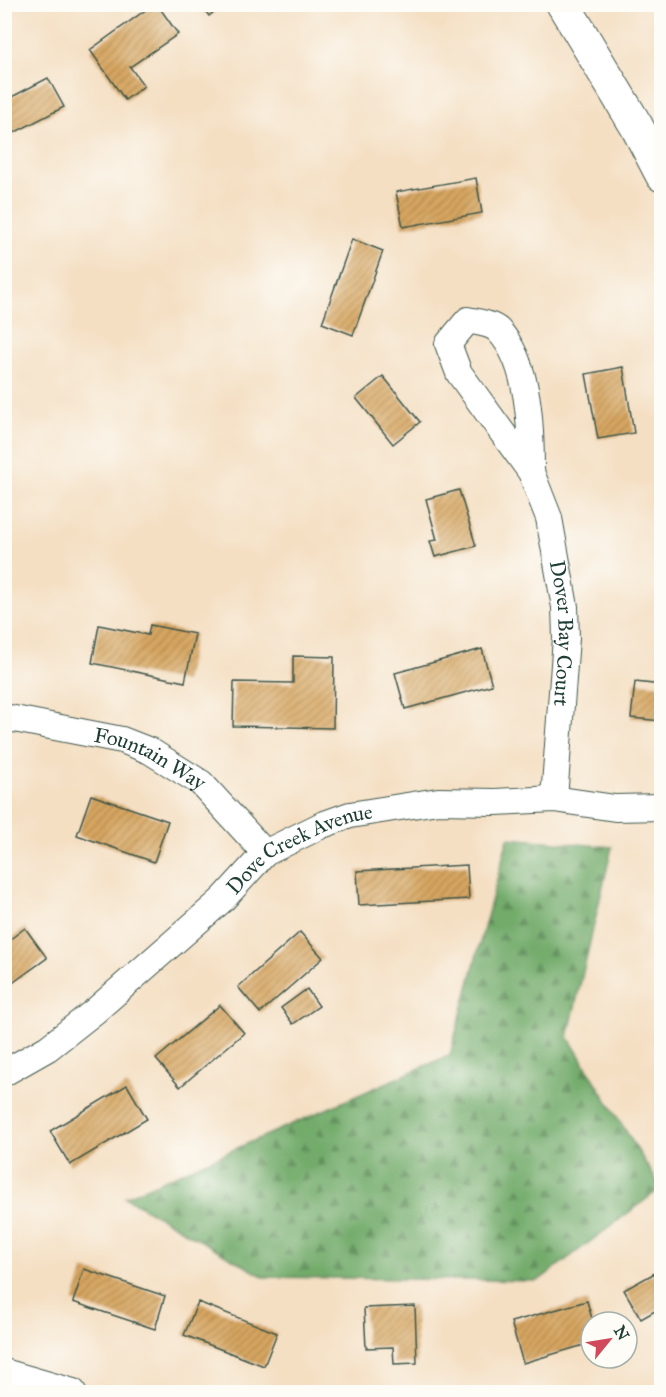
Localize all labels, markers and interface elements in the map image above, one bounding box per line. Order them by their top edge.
street label: Dover Bay Court [544,558,579,708]
street label: Fountain Way [92,722,212,796]
street label: Dove Creek Avenue [221,799,375,900]
north arrow [579,1310,639,1370]
text: N [610,1322,633,1344]

